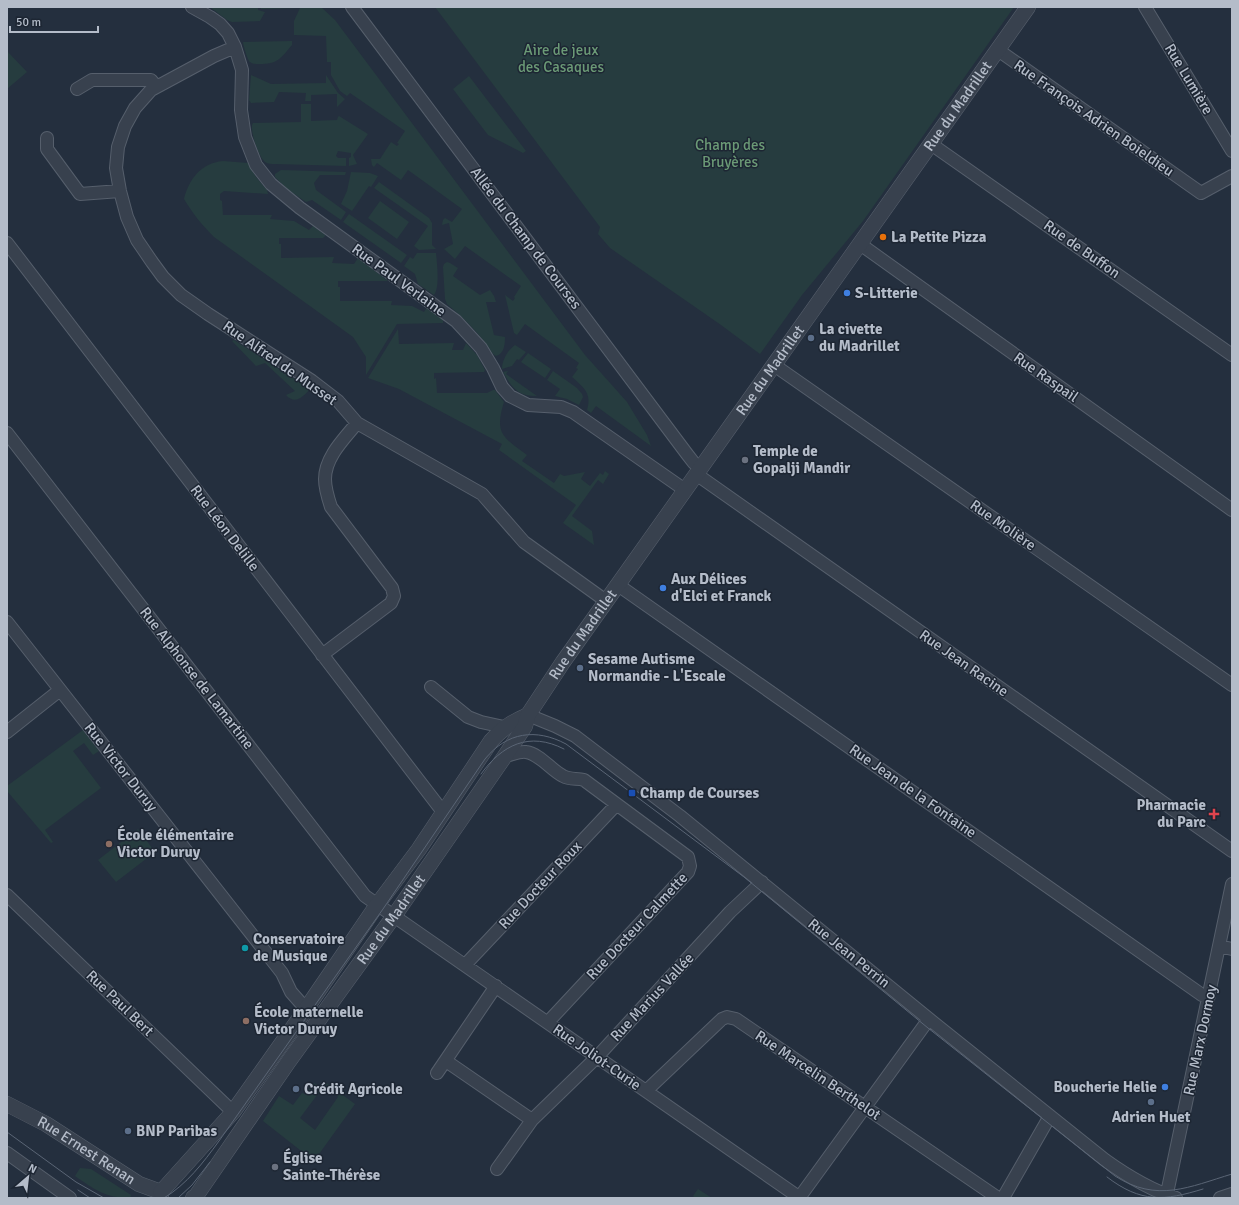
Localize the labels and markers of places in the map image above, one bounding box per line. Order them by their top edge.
place label: La Petite Pizza [891,228,987,246]
marker: La Petite Pizza [878,232,888,242]
place label: S-Litterie [855,284,918,302]
marker: S-Litterie [842,288,852,298]
place label: La civette du Madrillet [819,320,900,355]
marker: La civette du Madrillet [806,333,816,343]
place label: Temple de Gopalji Mandir [753,442,850,477]
marker: Temple de Gopalji Mandir [740,455,750,465]
place label: Aux Délices d'Elci et Franck [671,570,772,605]
marker: Aux Délices d'Elci et Franck [658,583,668,593]
place label: Sesame Autisme Normandie - L'Escale [588,650,726,685]
marker: Sesame Autisme Normandie - L'Escale [575,663,585,673]
place label: Champ de Courses [640,784,759,802]
marker: Champ de Courses [627,788,637,798]
place label: Pharmacie du Parc [1136,796,1206,831]
marker: Pharmacie du Parc [1209,809,1219,819]
place label: École élémentaire Victor Duruy [117,825,234,861]
marker: École élémentaire Victor Duruy [104,839,114,849]
place label: Conservatoire de Musique [253,930,344,965]
marker: Conservatoire de Musique [240,943,250,953]
place label: École maternelle Victor Duruy [254,1002,363,1038]
marker: École maternelle Victor Duruy [241,1016,251,1026]
place label: Boucherie Helie [1053,1078,1157,1096]
place label: Crédit Agricole [304,1080,403,1098]
marker: Boucherie Helie [1160,1082,1170,1092]
marker: Crédit Agricole [291,1084,301,1094]
marker: Adrien Huet [1146,1097,1156,1107]
place label: Adrien Huet [1112,1108,1191,1126]
place label: BNP Paribas [136,1122,217,1140]
marker: BNP Paribas [123,1126,133,1136]
place label: Église Sainte-Thérèse [283,1148,380,1184]
marker: Église Sainte-Thérèse [270,1162,280,1172]

